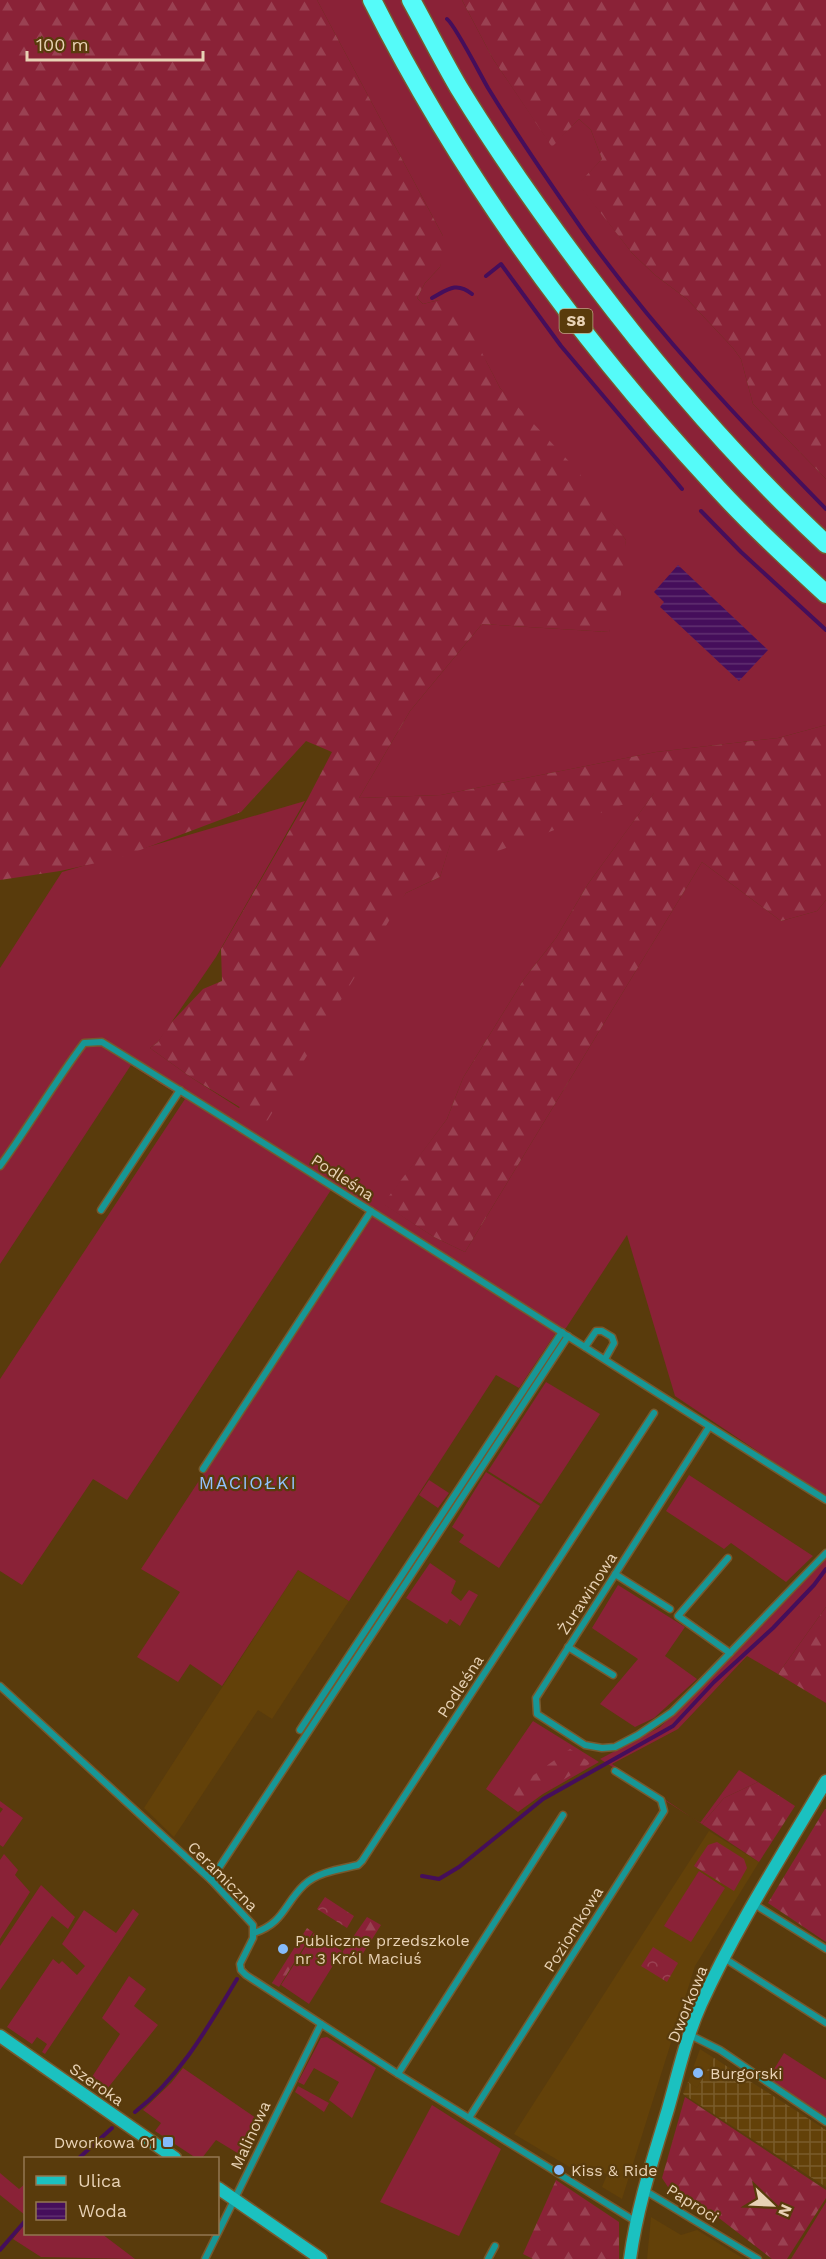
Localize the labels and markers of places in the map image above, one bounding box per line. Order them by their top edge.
place label: Publiczne przedszkole nr 3 Król Maciuś [295,1931,470,1968]
marker: Publiczne przedszkole nr 3 Król Maciuś [276,1942,290,1956]
place label: Burgorski [710,2064,783,2083]
marker: Burgorski [691,2066,705,2080]
place label: Dworkowa 01 [54,2133,156,2152]
marker: Dworkowa 01 [161,2135,175,2149]
place label: Kiss & Ride [571,2161,658,2180]
marker: Kiss & Ride [552,2163,566,2177]

